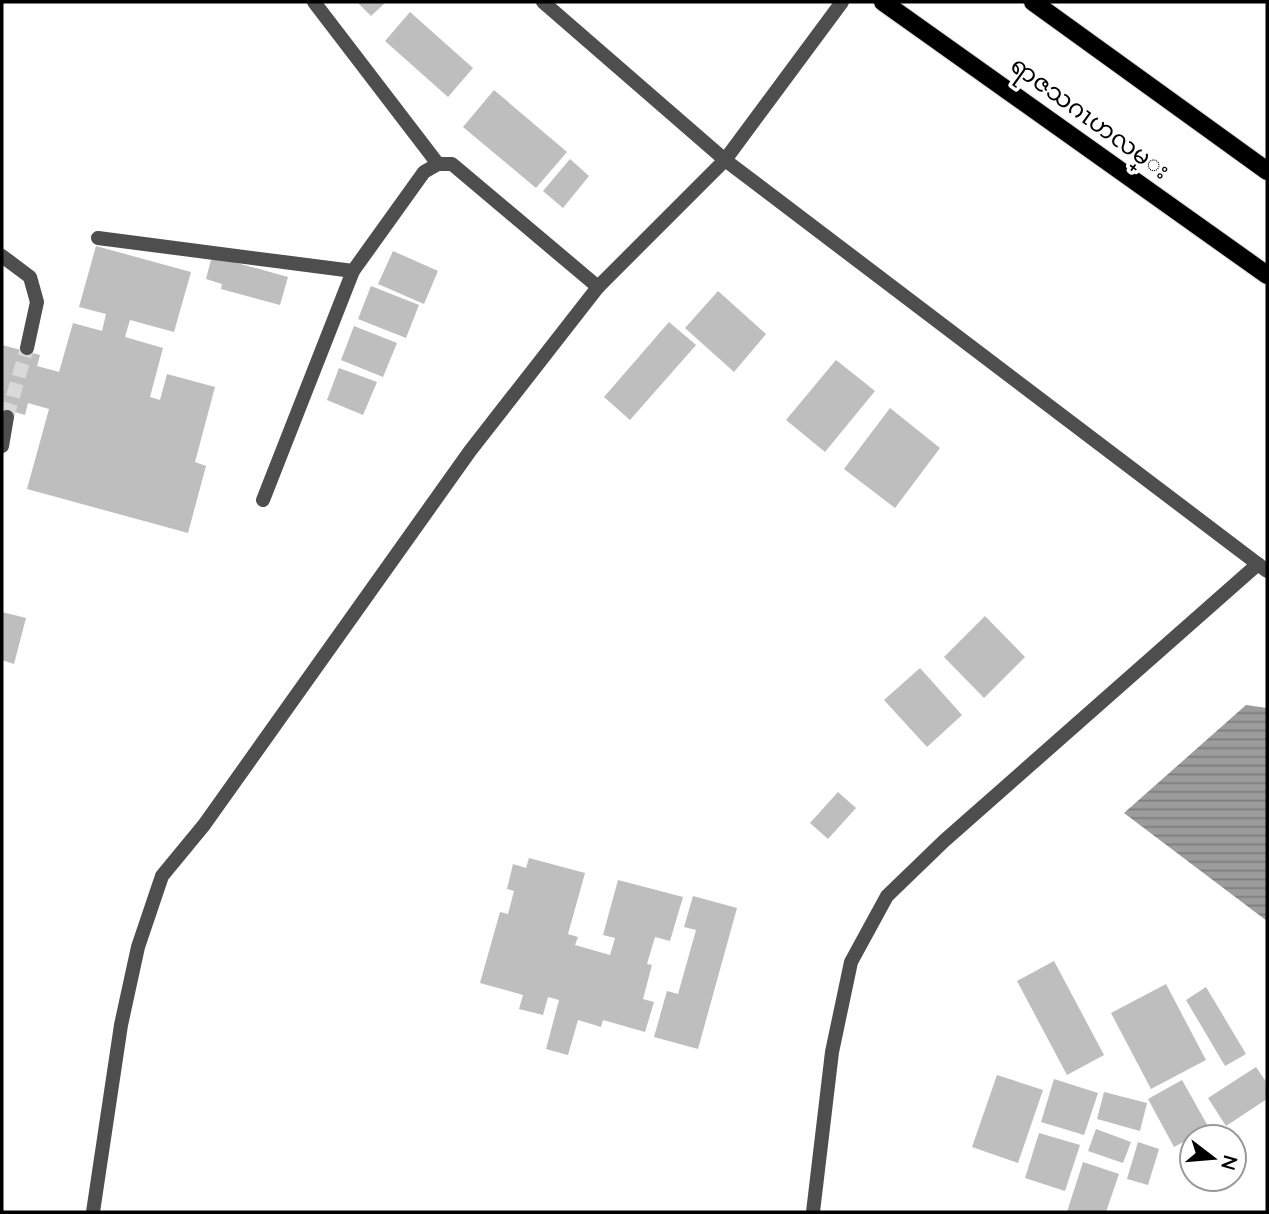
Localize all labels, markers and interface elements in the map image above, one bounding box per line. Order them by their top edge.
street label: ရာဇသဂၤဟလမ္း [1002,49,1176,189]
north arrow [1178,1123,1248,1193]
text: N [1217,1153,1243,1173]

